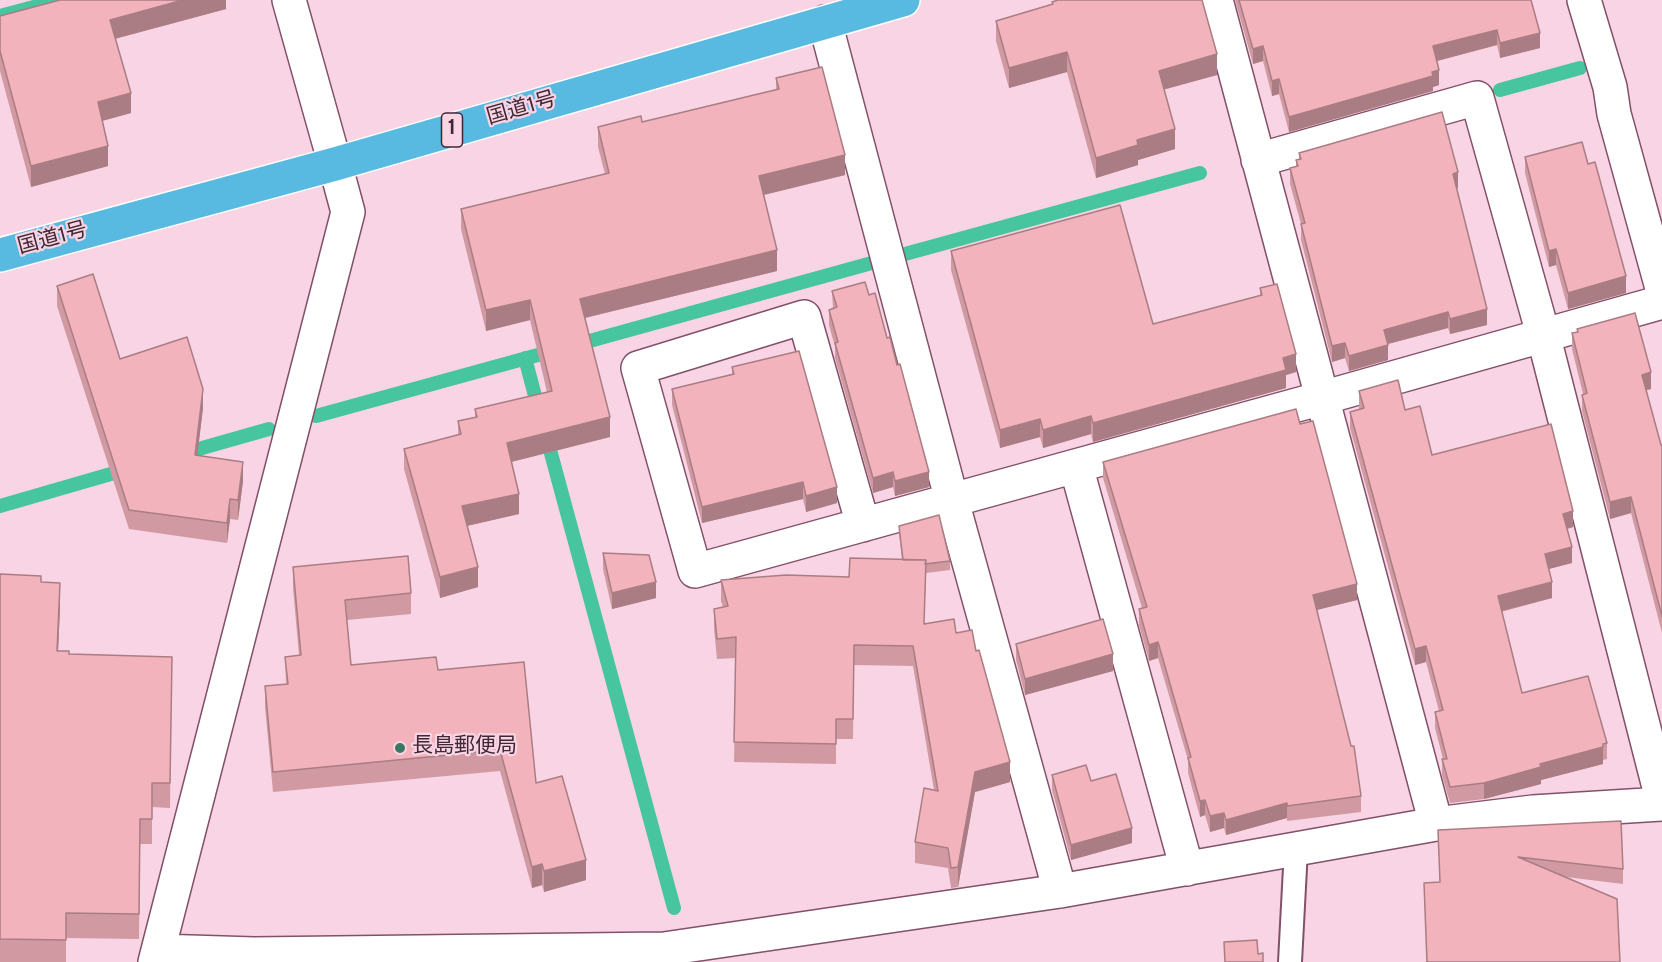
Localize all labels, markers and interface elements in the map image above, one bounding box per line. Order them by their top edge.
street label: 国道1号 [484,88,560,132]
road number: 1 [442,113,462,147]
street label: 国道1号 [16,219,90,261]
place label: 長島郵便局 [412,735,517,761]
marker: 長島郵便局 [393,741,407,755]

